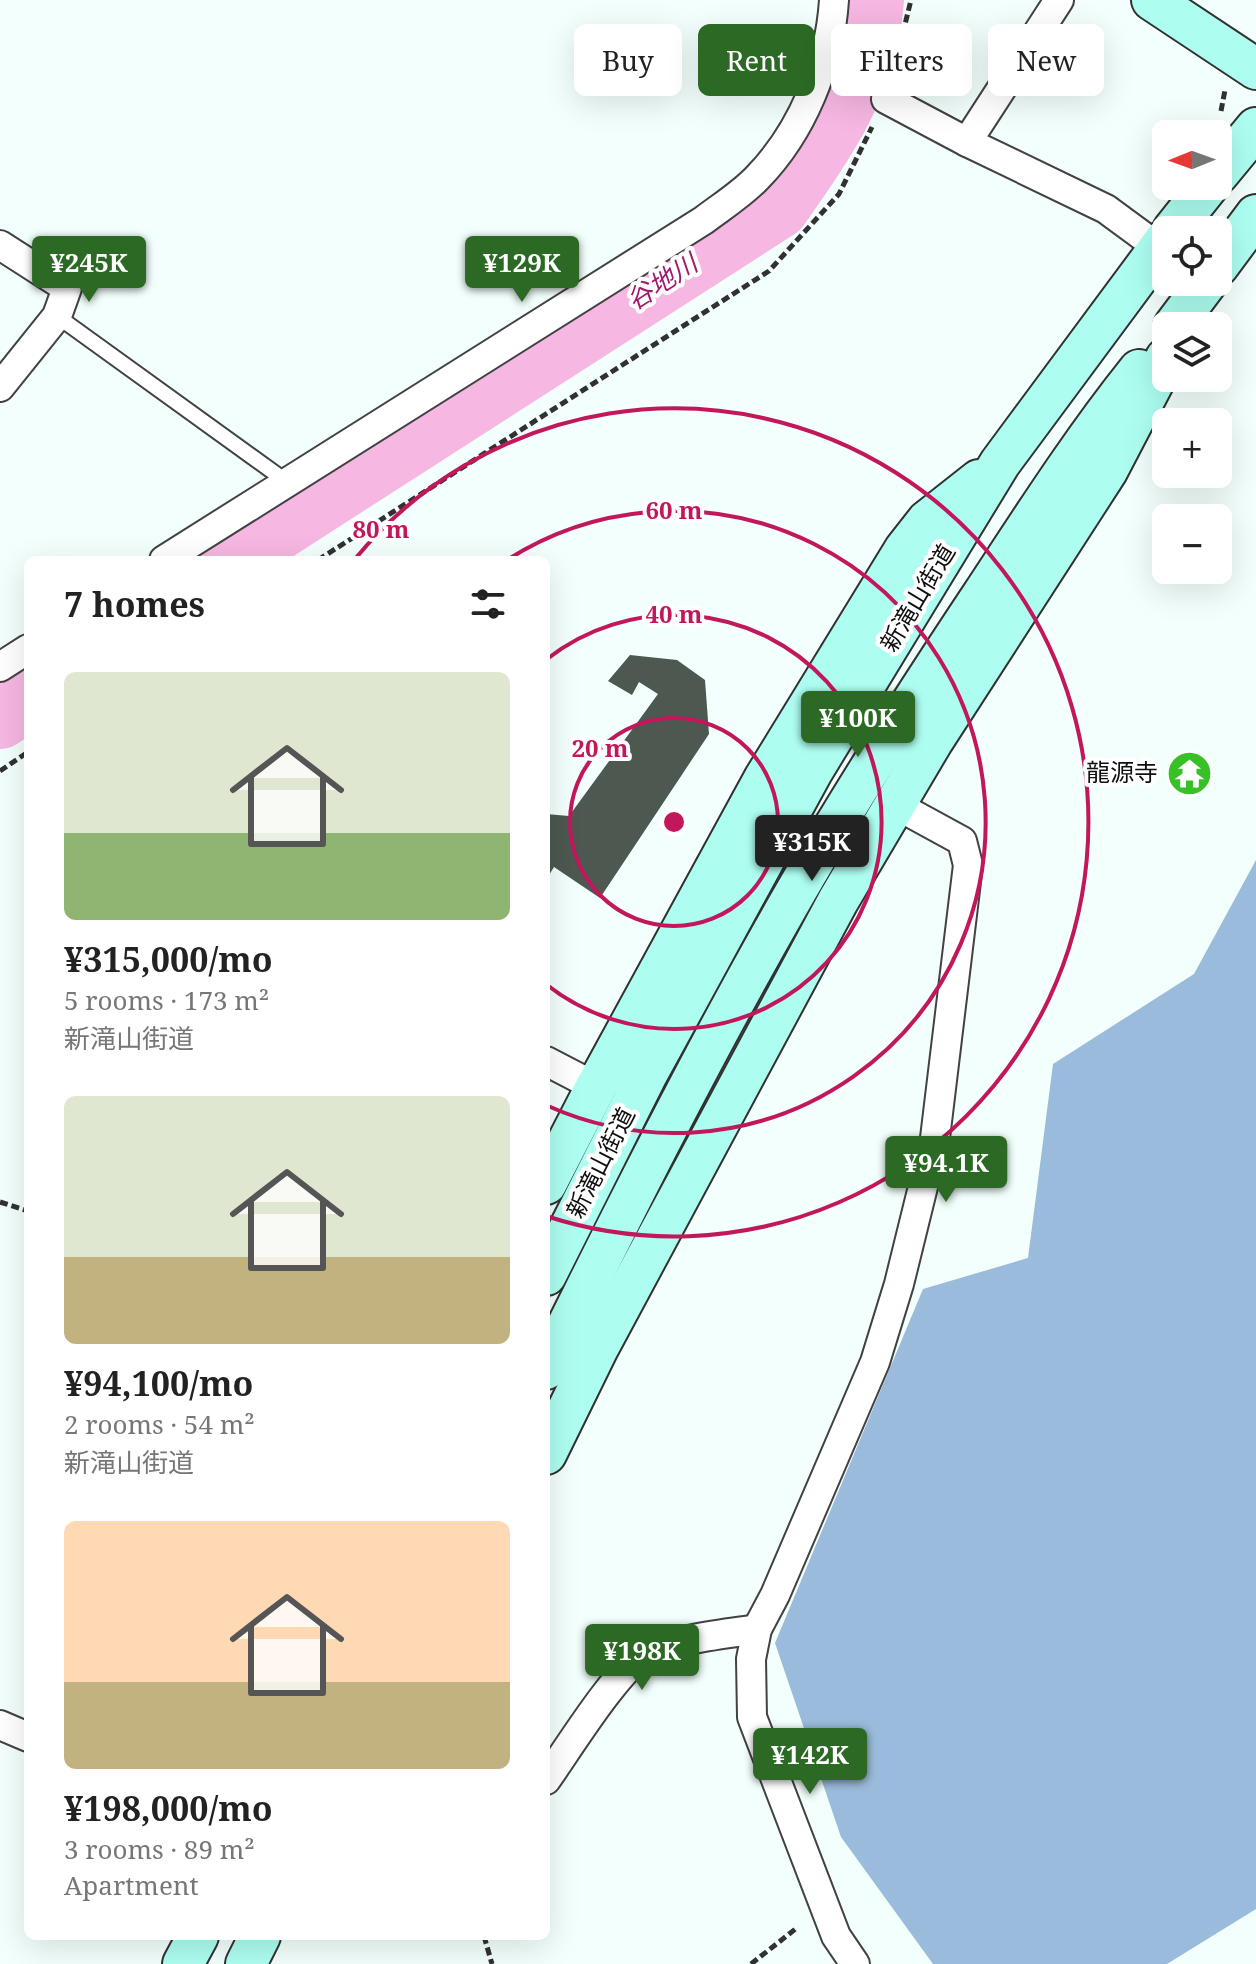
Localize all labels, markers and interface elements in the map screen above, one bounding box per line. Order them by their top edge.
chip: Buy [574,24,682,96]
chip: Rent [698,24,815,96]
chip: Filters [831,24,972,96]
chip: New [988,24,1104,96]
north arrow [1152,120,1232,200]
map controls [1152,120,1232,584]
button: locate [1152,216,1232,296]
pin: ¥245K [33,236,145,304]
pin: ¥129K [466,236,578,304]
water label: 谷地川 [619,243,706,318]
text: ¥245K [50,244,128,280]
text: ¥129K [483,244,561,280]
button: layers [1152,312,1232,392]
button: + [1152,408,1232,488]
text: 60 m [645,493,703,526]
button: − [1152,504,1232,584]
text: 80 m [352,512,410,545]
street label: 新滝山街道 [872,537,962,657]
text: 7 homes [64,581,205,627]
icon: filters [466,582,510,626]
text: 40 m [645,597,703,630]
pin: ¥100K [802,691,914,759]
text: ¥100K [819,699,897,735]
icon: home [215,724,359,868]
text: 20 m [571,731,629,764]
temple icon: 龍源寺 [1165,749,1213,797]
place label: 龍源寺 [1086,755,1158,788]
centre of rings [660,808,688,836]
pin: ¥315K [756,815,868,883]
text: ¥315K [773,823,851,859]
text: ¥315,000/mo [64,936,273,982]
text: 5 rooms · 173 m² [64,982,269,1018]
text: 新滝山街道 [64,1020,194,1056]
street label: 新滝山街道 [558,1101,642,1223]
pin: ¥94.1K [881,1136,1011,1204]
text: ¥94.1K [903,1144,989,1180]
icon: home [215,1148,359,1292]
text: ¥94,100/mo [64,1360,253,1406]
text: 2 rooms · 54 m² [64,1406,255,1442]
text: 新滝山街道 [64,1444,194,1480]
icon: home [215,1573,359,1717]
pin: ¥198K [586,1624,698,1692]
text: ¥198K [603,1632,681,1668]
pin: ¥142K [754,1728,866,1796]
text: ¥142K [771,1736,849,1772]
text: ¥198,000/mo [64,1785,273,1831]
text: 3 rooms · 89 m² [64,1831,255,1867]
text: Apartment [64,1867,199,1903]

